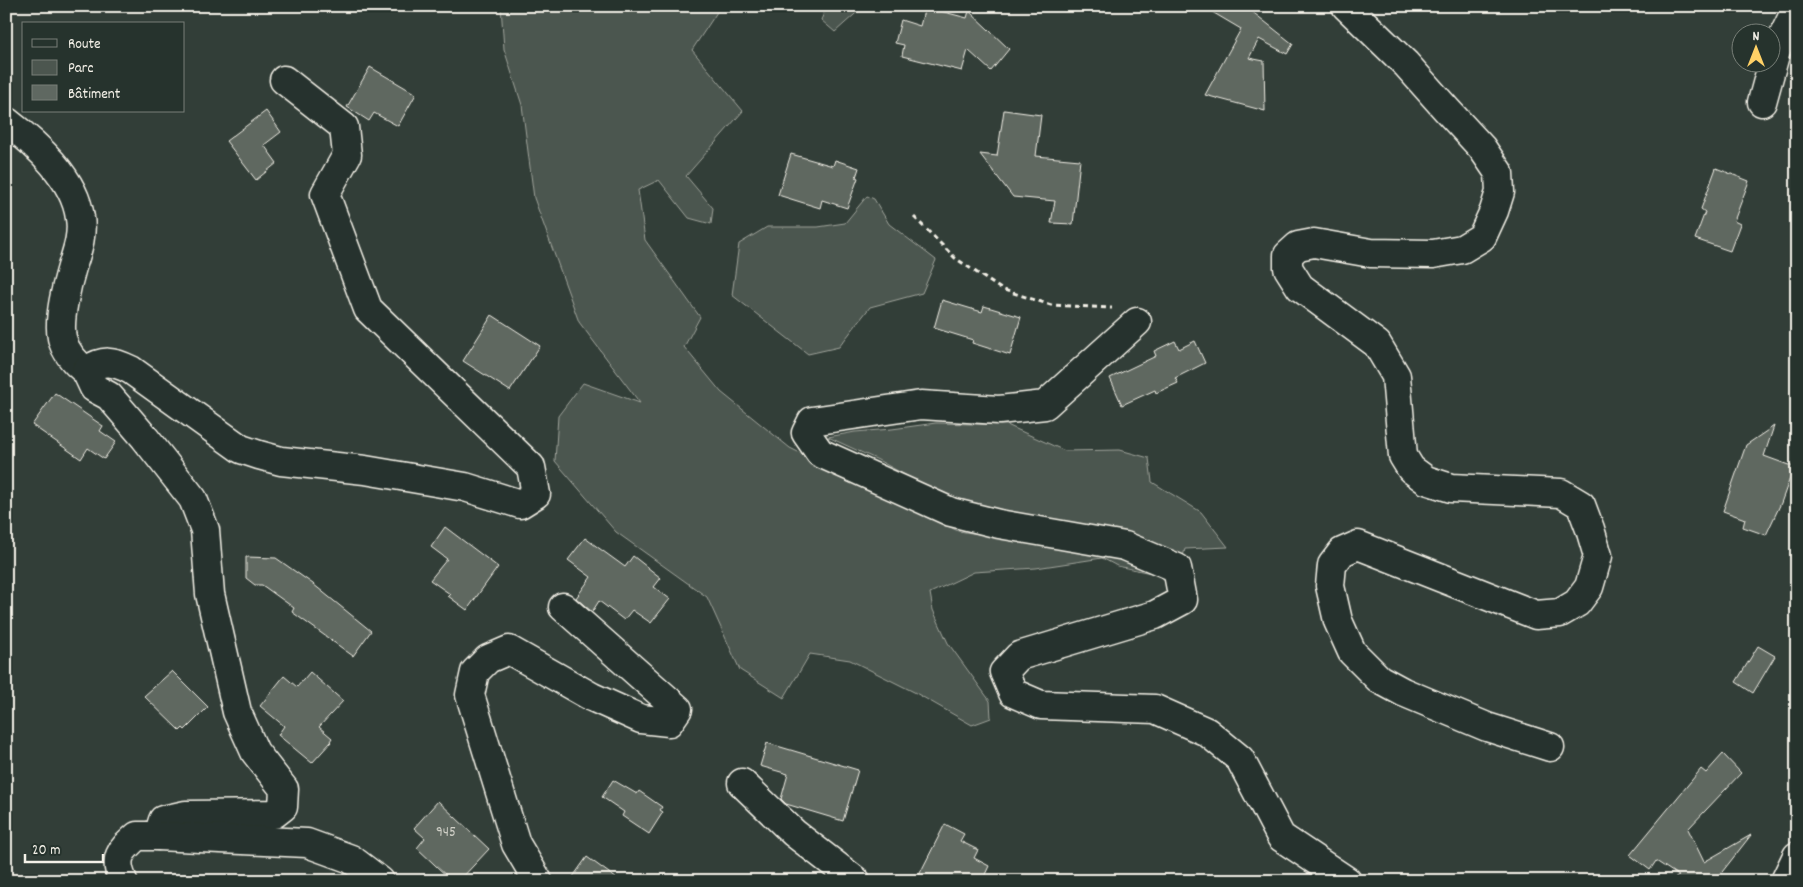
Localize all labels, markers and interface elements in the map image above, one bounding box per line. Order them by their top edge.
legend [22,22,185,112]
north arrow [1730,22,1780,72]
text: N [1753,27,1760,47]
text: Route [68,34,101,56]
text: Parc [68,58,93,80]
text: Bâtiment [68,84,121,106]
house number: 945 [436,822,456,844]
scale bar [25,832,102,864]
text: 20 m [32,840,60,862]

